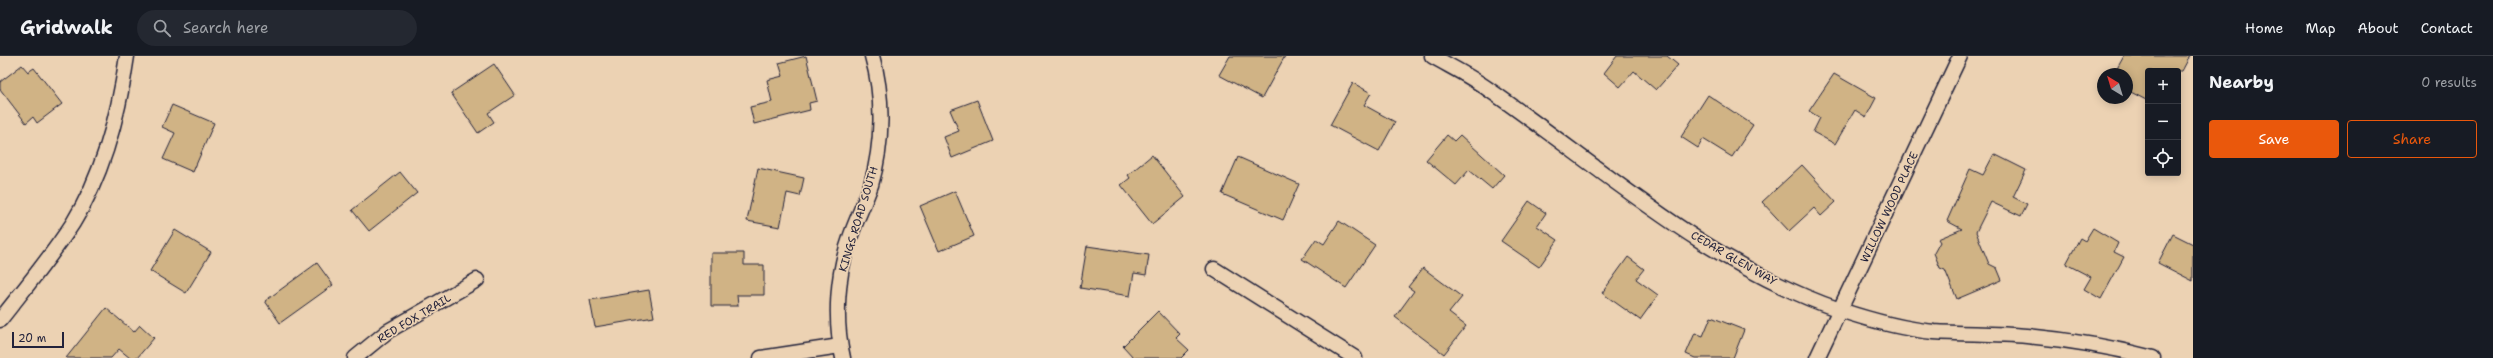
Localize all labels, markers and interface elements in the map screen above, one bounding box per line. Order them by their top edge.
search box [137,10,417,46]
text: Gridwalk [20,15,113,40]
icon: search [151,17,173,39]
text: Search here [183,18,269,38]
text: Home [2245,19,2284,37]
text: Map [2306,19,2336,37]
text: About [2358,19,2399,37]
text: Contact [2421,19,2473,37]
north arrow [2097,68,2133,104]
map controls [2145,68,2181,176]
button: + [2145,68,2181,104]
text: Nearby [2209,71,2274,93]
text: 0 results [2421,74,2477,91]
button: − [2145,104,2181,140]
button: Save [2209,120,2339,158]
button: Share [2347,120,2477,158]
button: locate [2145,140,2181,176]
street label: WILLOW WOOD PLACE [1857,149,1922,265]
street label: KINGS ROAD SOUTH [835,165,882,274]
street label: CEDAR GLEN WAY [1688,228,1780,289]
street label: RED FOX TRAIL [375,291,454,346]
scale bar [12,330,64,349]
text: 20 m [18,331,46,346]

